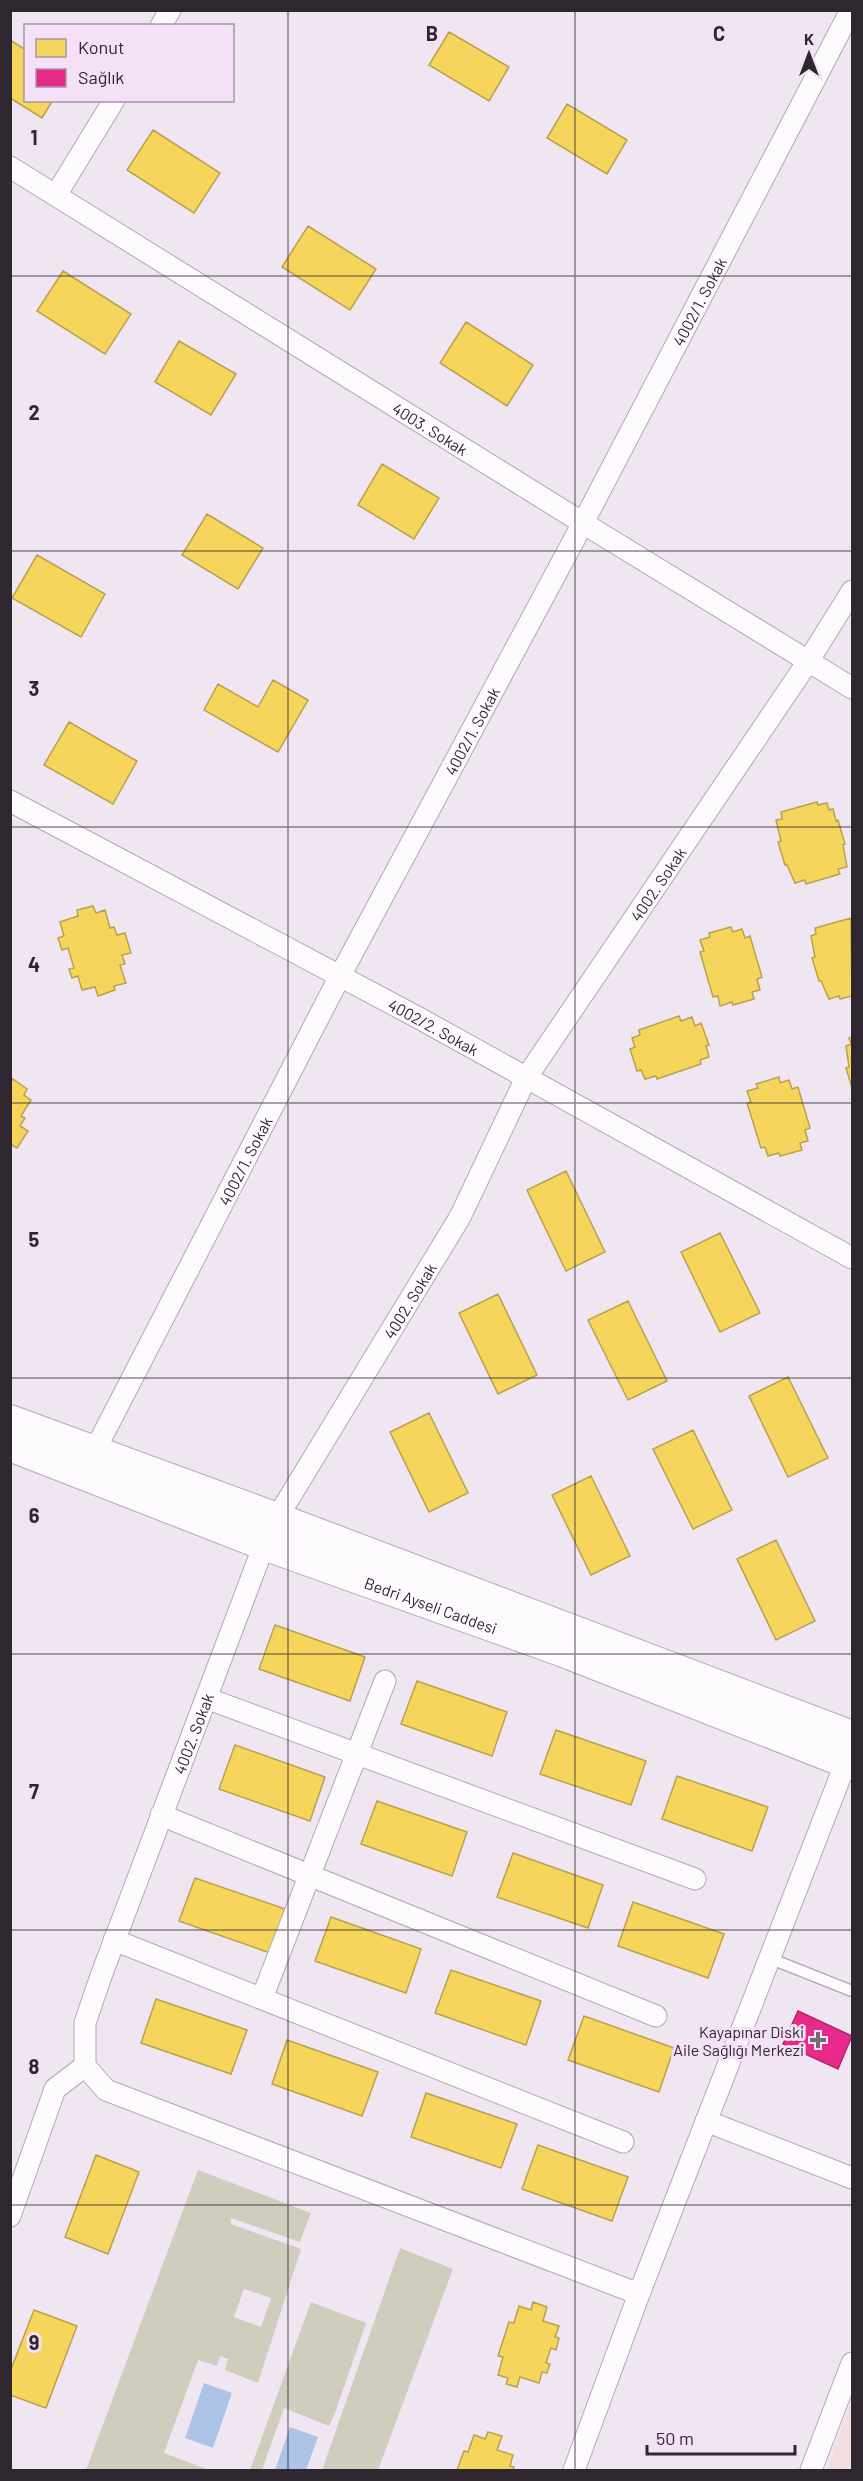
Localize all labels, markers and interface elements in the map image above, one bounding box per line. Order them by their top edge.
text: B [426,21,438,45]
text: C [713,21,725,45]
legend [24,24,234,102]
north arrow [779,24,839,84]
text: K [804,29,814,48]
text: Konut [78,36,124,58]
text: Sağlık [78,66,124,88]
text: 1 [30,125,38,149]
street label: 4002/1. Sokak [668,254,730,349]
street label: 4003. Sokak [389,398,472,459]
text: 2 [28,400,40,424]
text: 3 [29,676,39,700]
street label: 4002/1. Sokak [440,683,503,778]
street label: 4002. Sokak [626,843,689,925]
text: 4 [28,952,40,976]
street label: 4002/2. Sokak [385,994,482,1059]
street label: 4002/1. Sokak [214,1113,275,1208]
text: 5 [29,1227,40,1251]
street label: 4002. Sokak [379,1259,440,1342]
text: 6 [29,1503,40,1527]
street label: Bedri Ayseli Caddesi [362,1572,500,1637]
street label: 4002. Sokak [169,1690,217,1777]
text: 7 [29,1779,39,1803]
place label: Kayapınar Diski Aile Sağlığı Merkezi [673,2022,804,2059]
marker: Kayapınar Diski Aile Sağlığı Merkezi [809,2031,827,2049]
text: 8 [29,2054,40,2078]
text: 9 [29,2330,39,2354]
scale bar [647,2418,796,2456]
text: 50 m [656,2427,694,2449]

